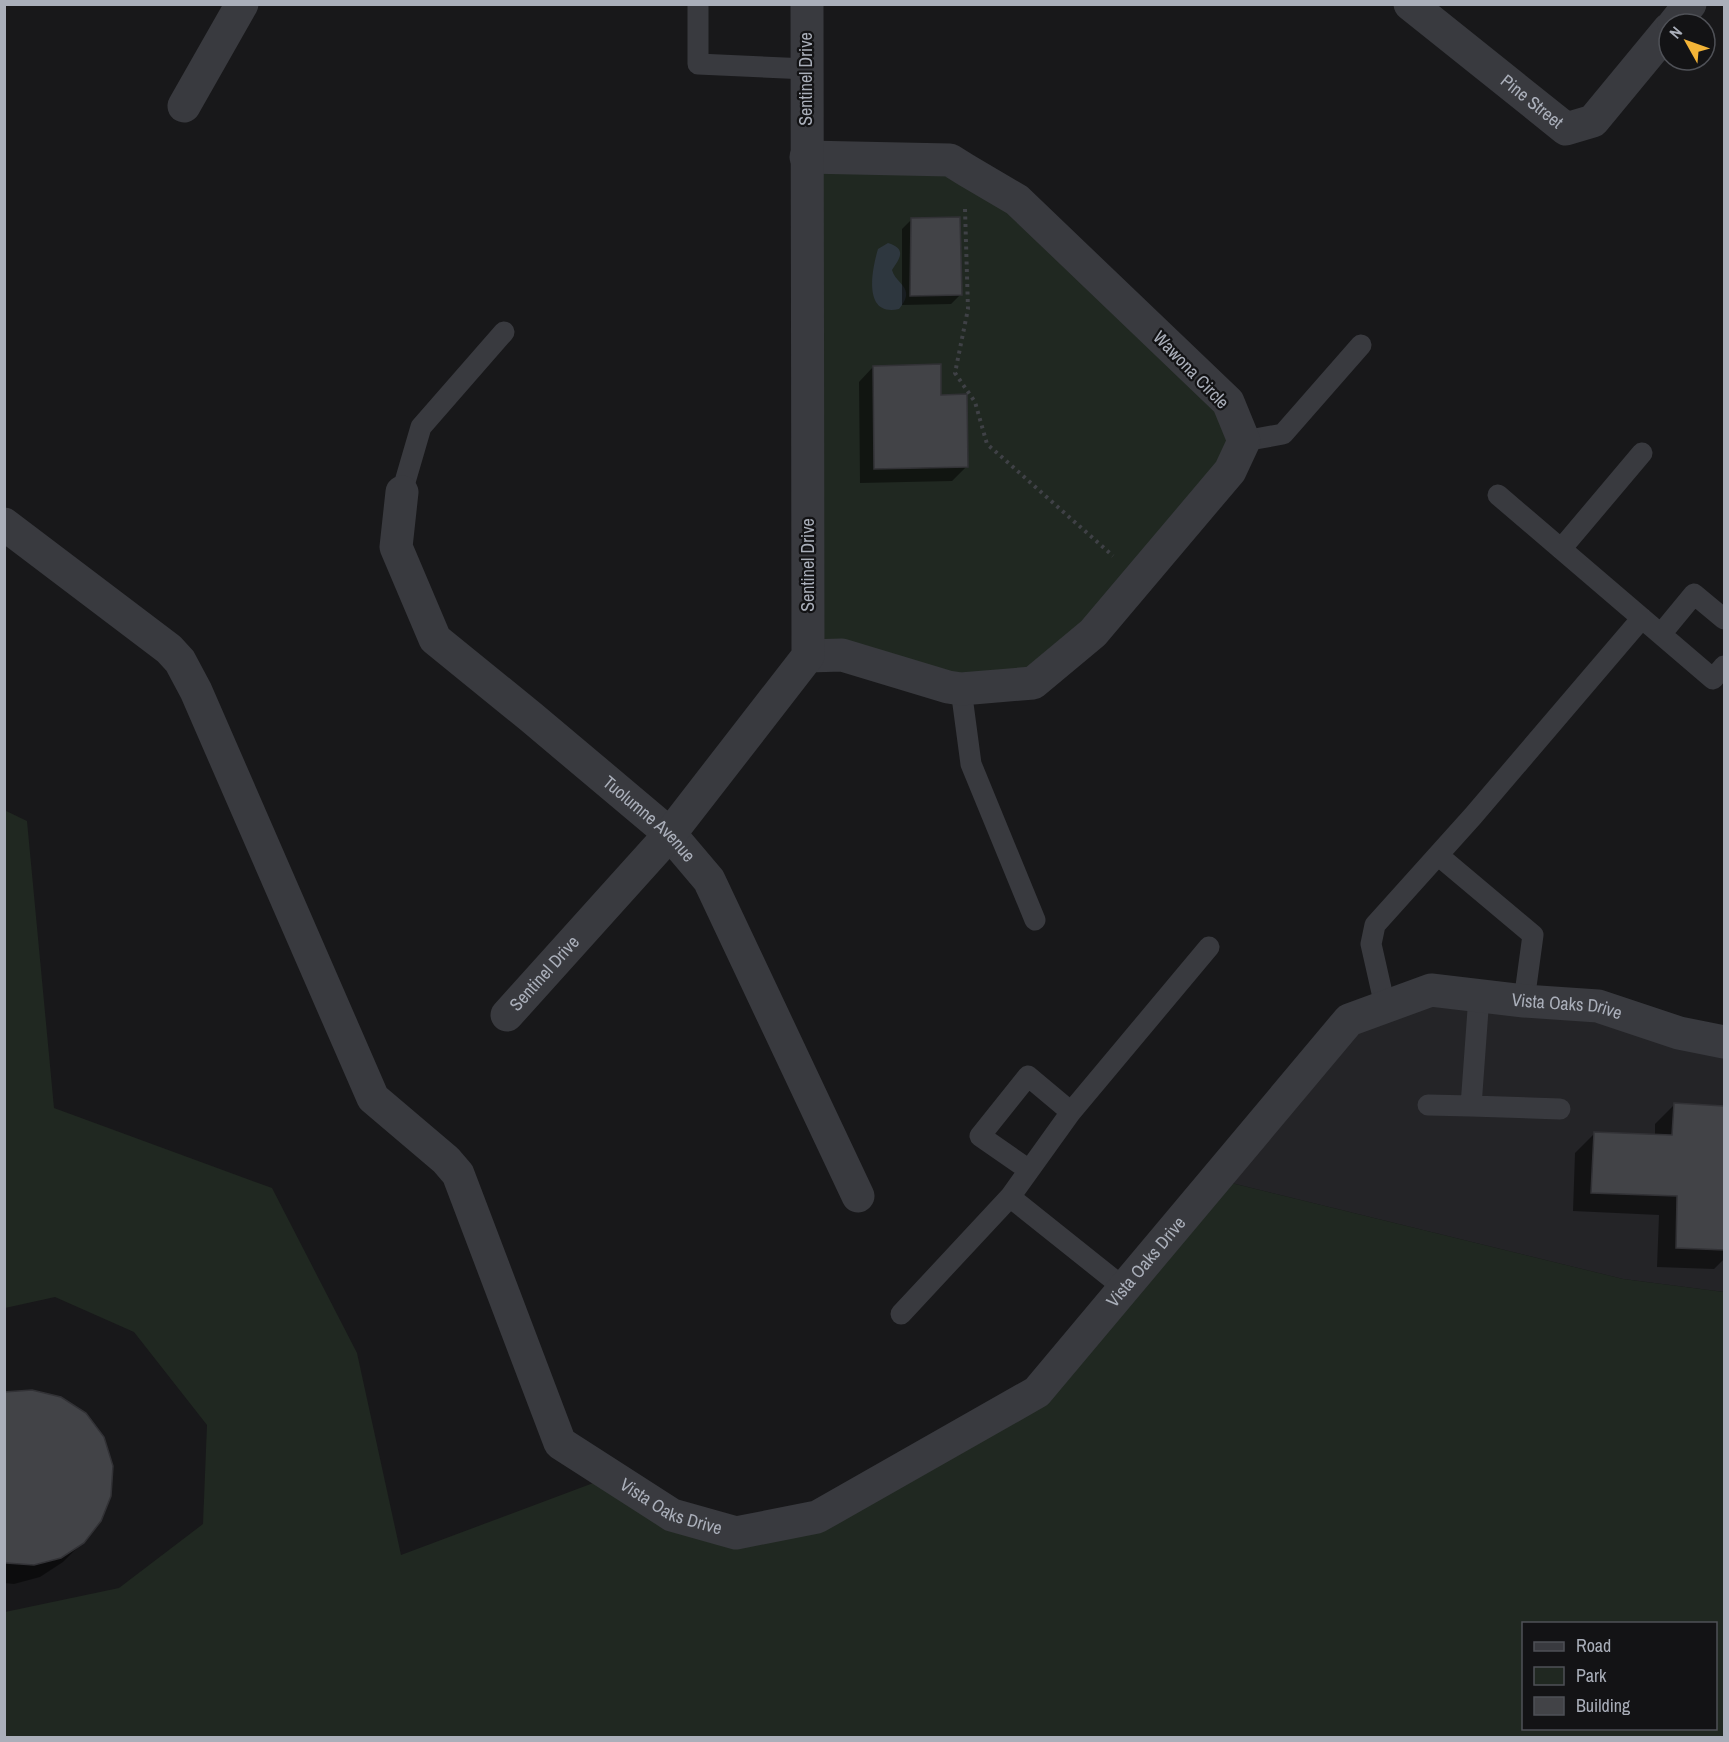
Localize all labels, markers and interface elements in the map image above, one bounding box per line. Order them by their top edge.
north arrow [1657,12,1717,72]
text: N [1664,22,1687,43]
street label: Sentinel Drive [793,32,818,126]
street label: Pine Street [1495,68,1569,134]
street label: Wawona Circle [1148,325,1235,414]
street label: Sentinel Drive [795,518,820,612]
street label: Tuolumne Avenue [598,770,701,867]
street label: Sentinel Drive [503,930,585,1016]
street label: Vista Oaks Drive [1510,987,1626,1025]
street label: Vista Oaks Drive [1100,1211,1191,1312]
street label: Vista Oaks Drive [615,1472,725,1541]
legend [1522,1622,1717,1730]
text: Road [1576,1633,1611,1658]
text: Park [1576,1663,1607,1688]
text: Building [1576,1693,1631,1718]

